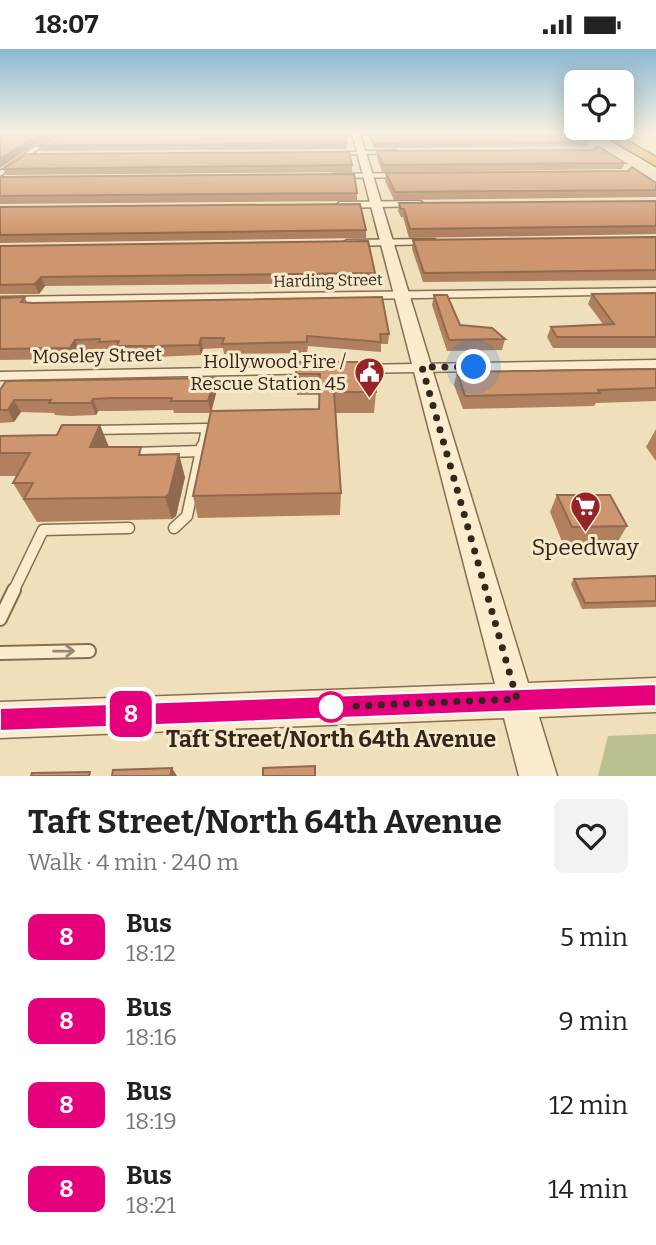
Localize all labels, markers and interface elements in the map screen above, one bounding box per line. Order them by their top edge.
text: 18:07 [35,9,98,40]
map controls [564,70,634,140]
button: locate [564,70,634,140]
street label: Harding Street [273,270,383,291]
street label: Moseley Street [32,343,162,368]
your location [456,349,491,384]
place label: Hollywood Fire / Rescue Station 45 [190,350,346,395]
public building icon: Hollywood Fire / Rescue Station 45 [352,355,386,399]
supermarket icon: Speedway [568,489,602,533]
place label: Speedway [531,533,639,561]
one-way arrow [53,644,76,658]
line badge: 8 [108,691,154,737]
marker: Taft Street/North 64th Avenue [316,692,346,722]
text: 8 [124,700,138,728]
place label: Taft Street/North 64th Avenue [166,725,496,753]
button: heart [554,799,628,873]
text: Taft Street/North 64th Avenue [28,802,502,842]
text: Walk · 4 min · 240 m [28,848,239,876]
text: Bus [126,908,172,939]
text: 5 min [560,922,628,953]
text: 8 [59,923,74,951]
text: 18:12 [126,939,176,967]
text: Bus [126,992,172,1023]
text: 9 min [559,1006,628,1037]
text: 8 [59,1007,74,1035]
text: 18:16 [126,1023,177,1051]
text: Bus [126,1076,172,1107]
text: 12 min [549,1090,628,1121]
text: 8 [59,1091,74,1119]
text: 18:19 [126,1107,177,1135]
text: Bus [126,1160,172,1191]
text: 14 min [548,1174,628,1205]
text: 8 [59,1175,74,1203]
text: 18:21 [126,1191,176,1219]

